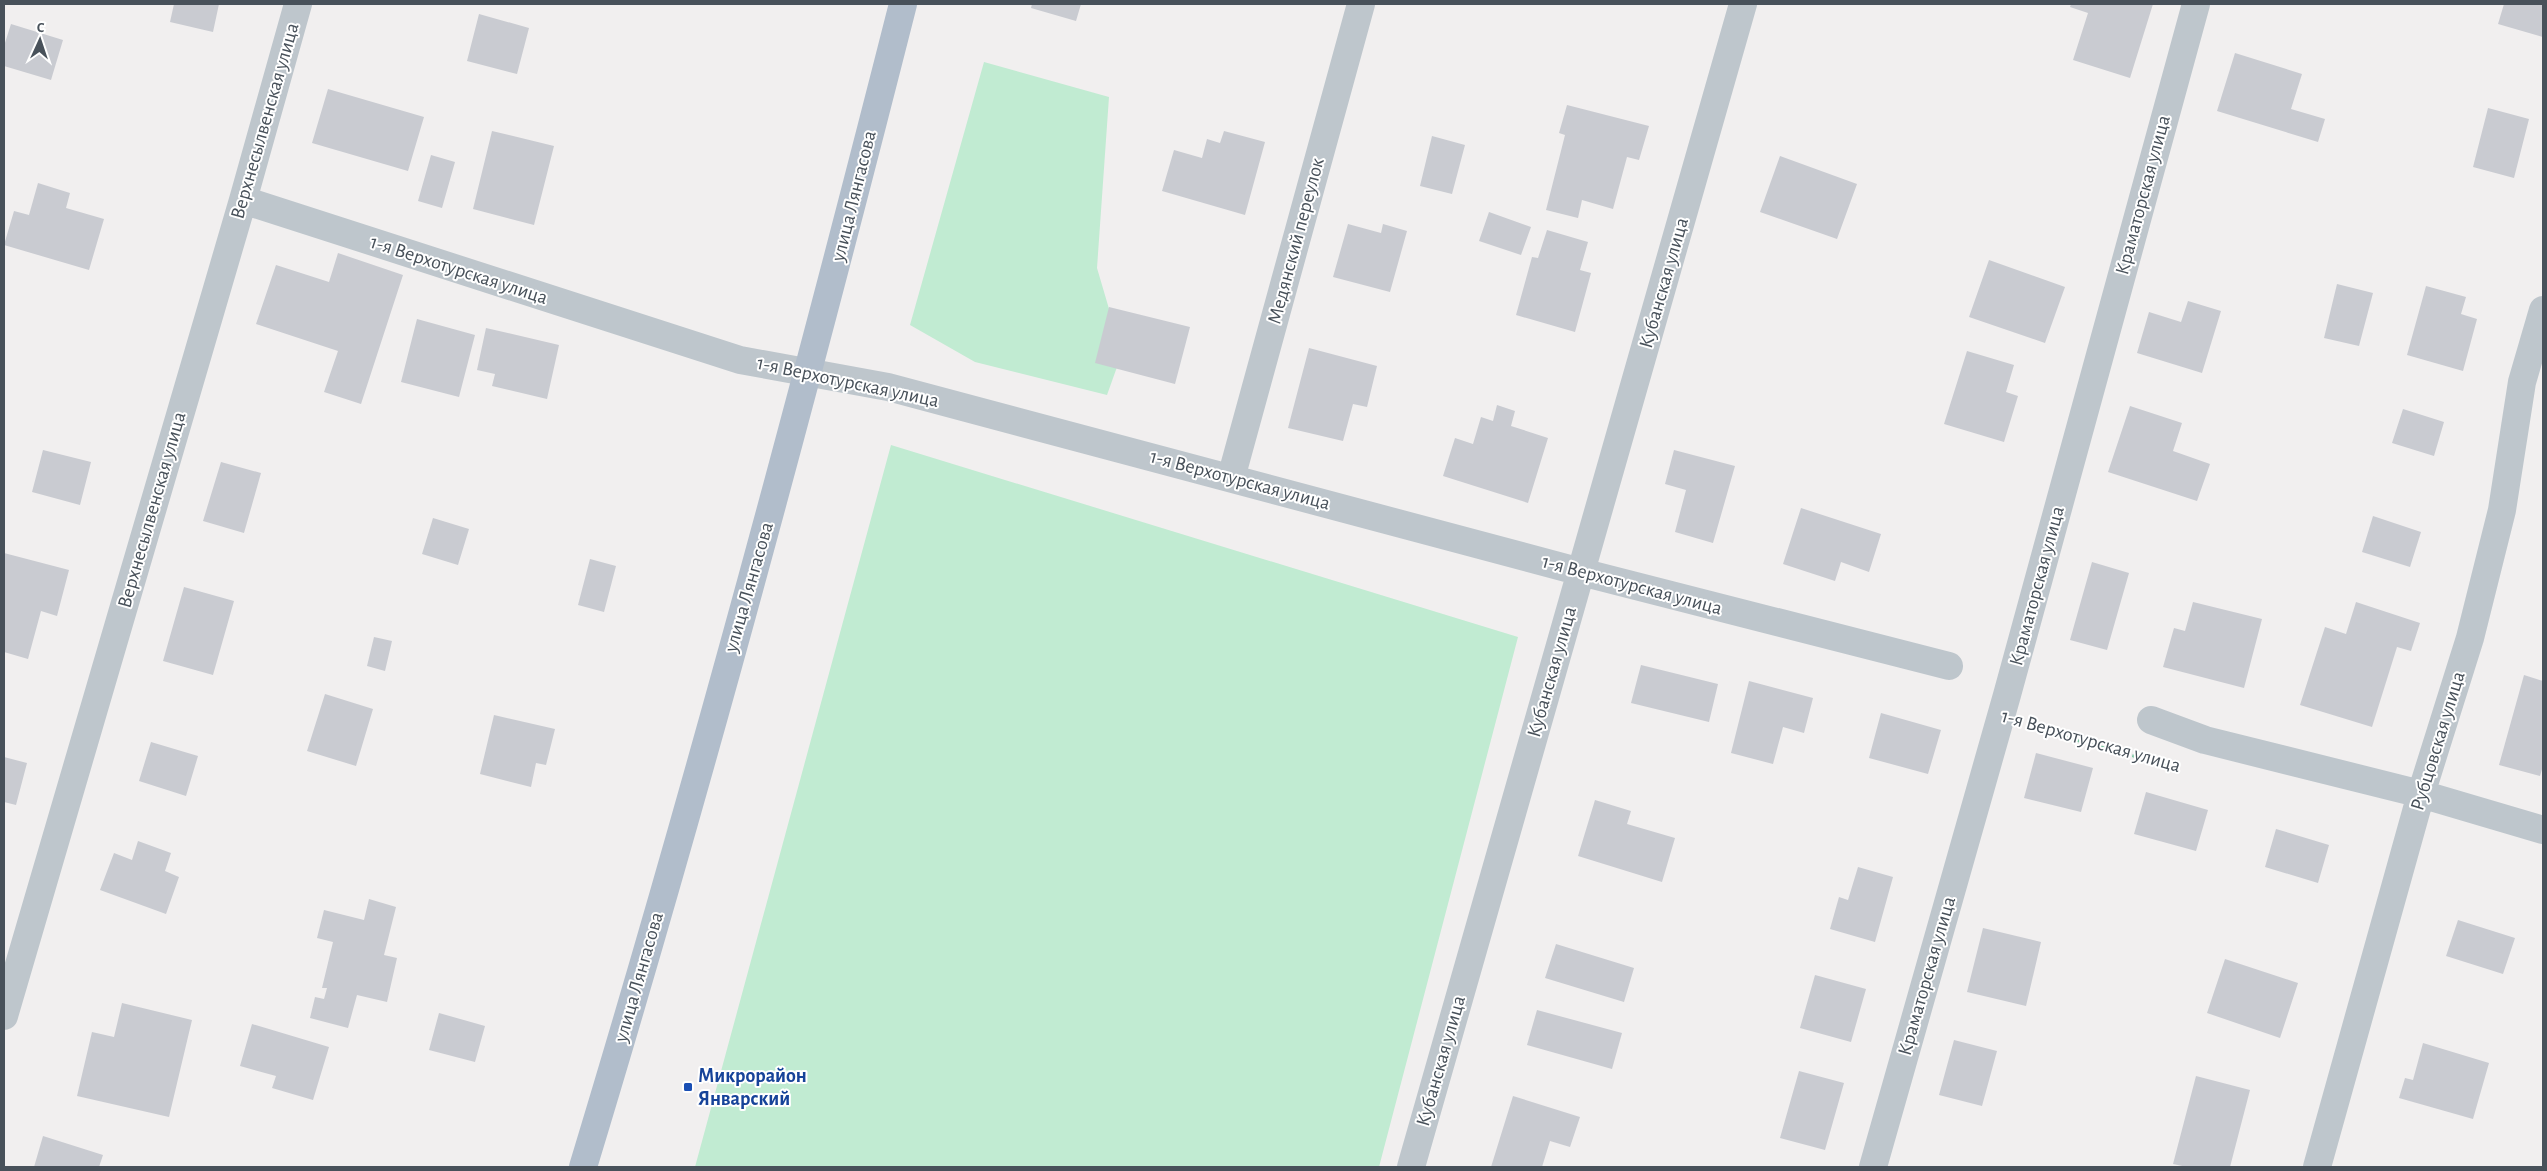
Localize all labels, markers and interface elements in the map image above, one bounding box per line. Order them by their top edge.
north arrow [15,15,65,65]
text: С [36,21,45,35]
street label: Верхнесылвенская улица [227,21,303,221]
street label: Краматорская улица [2112,113,2174,277]
street label: улица Лянгасова [828,128,880,265]
street label: Медянский переулок [1264,156,1328,326]
street label: Кубанская улица [1636,215,1692,351]
street label: 1-я Верхотурская улица [368,232,550,308]
street label: 1-я Верхотурская улица [755,353,941,411]
street label: Верхнесылвенская улица [114,410,190,610]
street label: 1-я Верхотурская улица [1148,446,1332,514]
street label: Краматорская улица [2006,504,2068,668]
street label: улица Лянгасова [721,520,777,655]
street label: 1-я Верхотурская улица [1540,551,1724,619]
street label: Кубанская улица [1524,604,1580,740]
street label: Рубцовская улица [2407,669,2469,813]
street label: 1-я Верхотурская улица [1999,706,2183,776]
street label: Краматорская улица [1895,894,1959,1058]
street label: улица Лянгасова [611,910,667,1045]
street label: Кубанская улица [1413,993,1469,1129]
place label: Микрорайон Январский [698,1066,807,1109]
marker: Микрорайон Январский [682,1081,694,1093]

